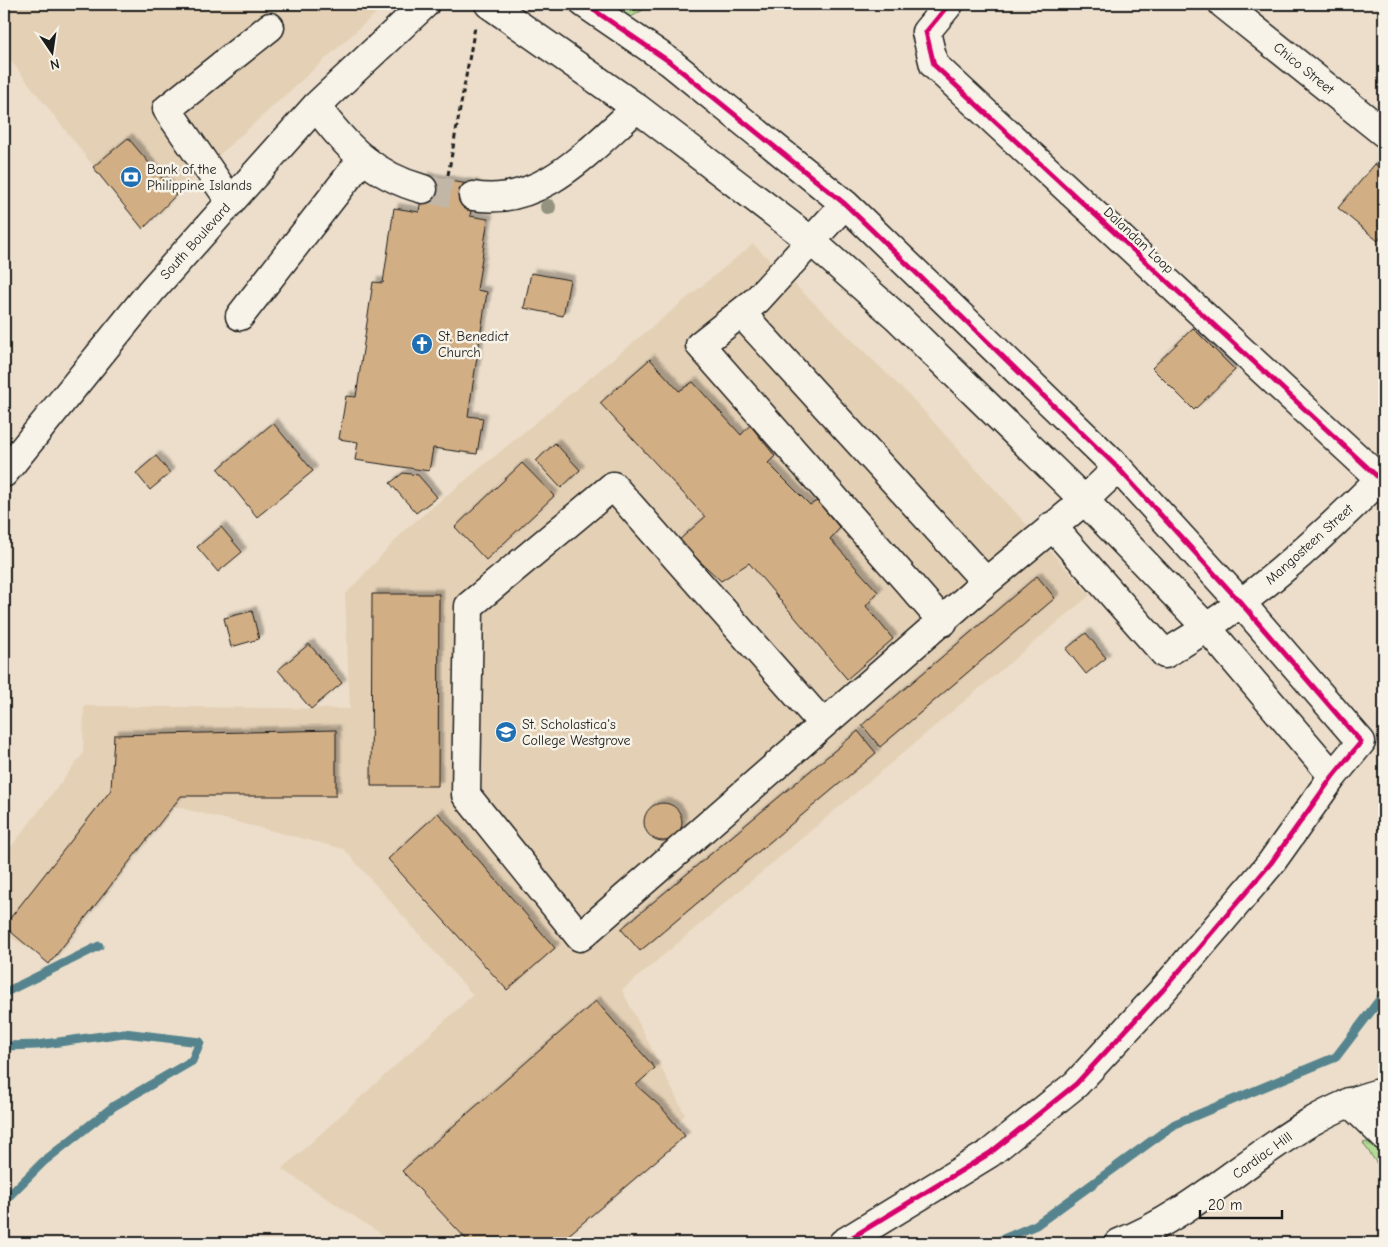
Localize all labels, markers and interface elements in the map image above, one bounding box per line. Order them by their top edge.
north arrow [28,28,78,78]
street label: Chico Street [1270,39,1338,99]
text: N [48,55,61,73]
place label: Bank of the Philippine Islands [147,161,252,194]
bank icon: Bank of the Philippine Islands [119,165,143,189]
street label: South Boulevard [157,200,234,283]
street label: Dalandan Loop [1100,203,1177,277]
place label: St. Benedict Church [438,328,509,361]
church icon: St. Benedict Church [410,332,434,356]
street label: Mangosteen Street [1262,500,1358,588]
place label: St. Scholastica's College Westgrove [522,716,630,749]
school or university icon: St. Scholastica's College Westgrove [494,720,518,744]
street label: Cardiac Hill [1229,1128,1295,1183]
scale bar [1200,1187,1283,1219]
text: 20 m [1208,1196,1242,1214]

